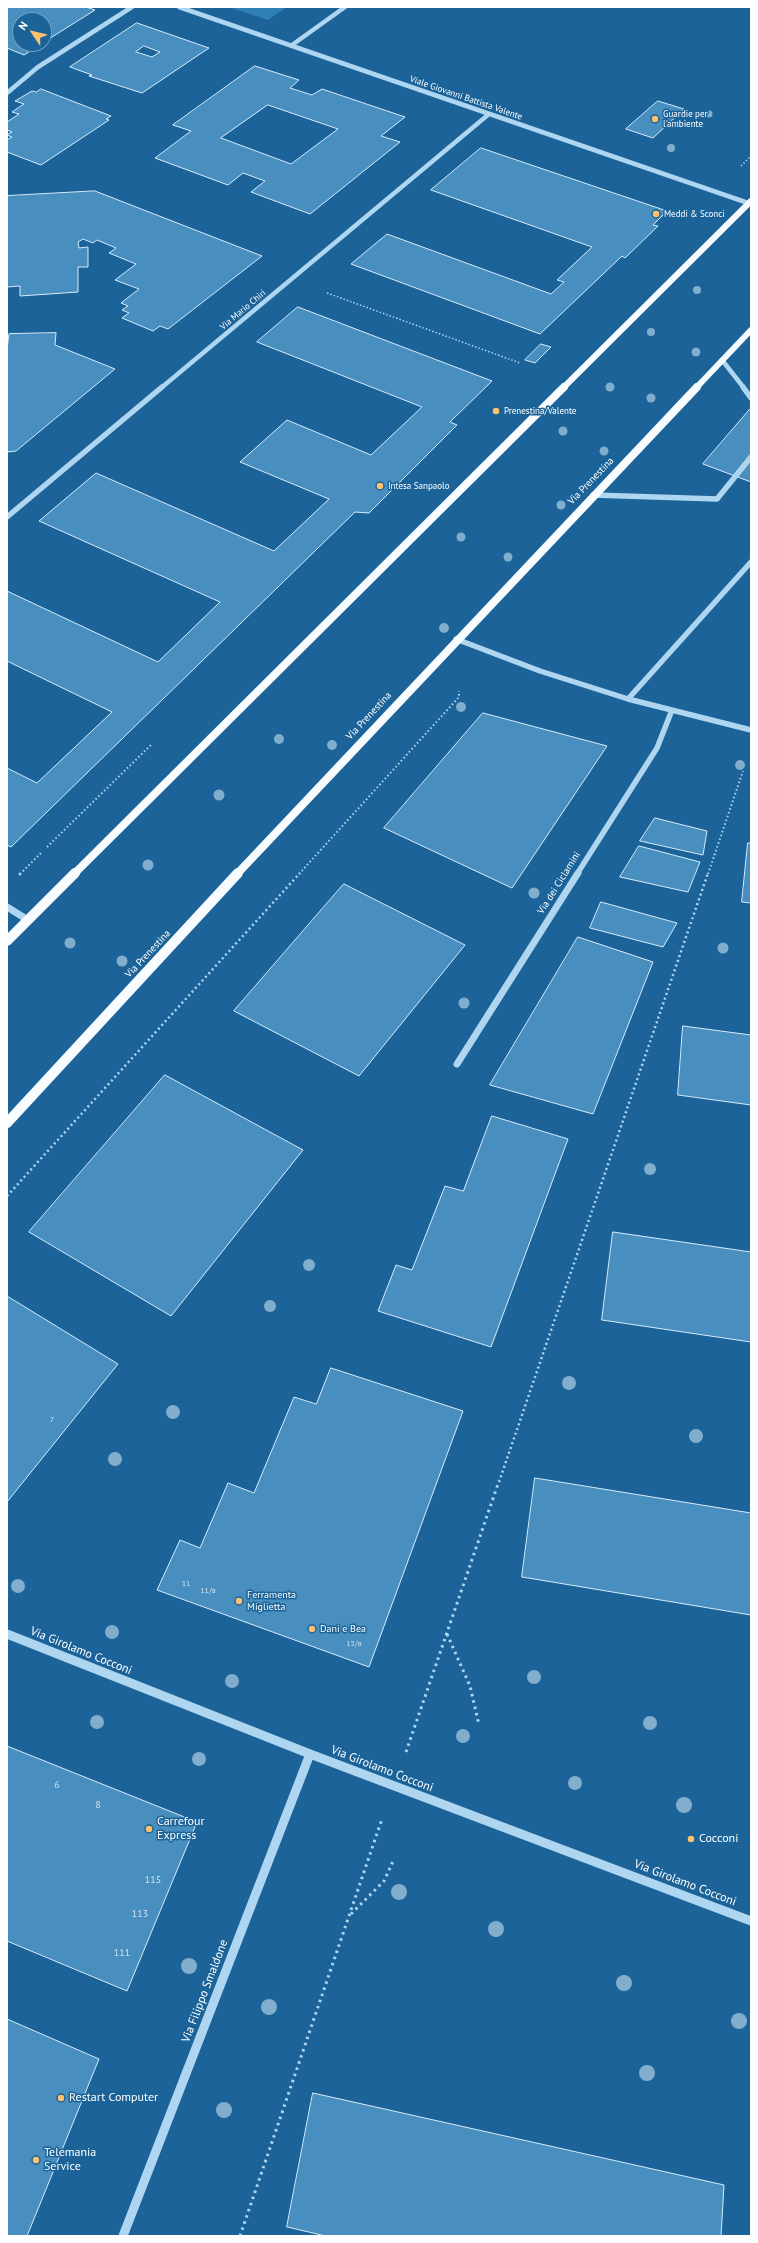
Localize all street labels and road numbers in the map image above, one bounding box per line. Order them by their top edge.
street label: Viale Giovanni Battista Valente [408,74,524,122]
street label: Via Mario Chiri [218,288,268,332]
street label: Via Prenestina [566,455,616,507]
street label: Via Prenestina [344,690,394,742]
street label: Via dei Ciclamini [535,849,583,917]
street label: Via Prenestina [123,928,173,980]
street label: Via Girolamo Cocconi [28,1624,134,1678]
street label: Via Girolamo Cocconi [329,1743,435,1795]
street label: Via Girolamo Cocconi [632,1857,738,1909]
street label: Via Filippo Smaldone [179,1938,231,2044]

